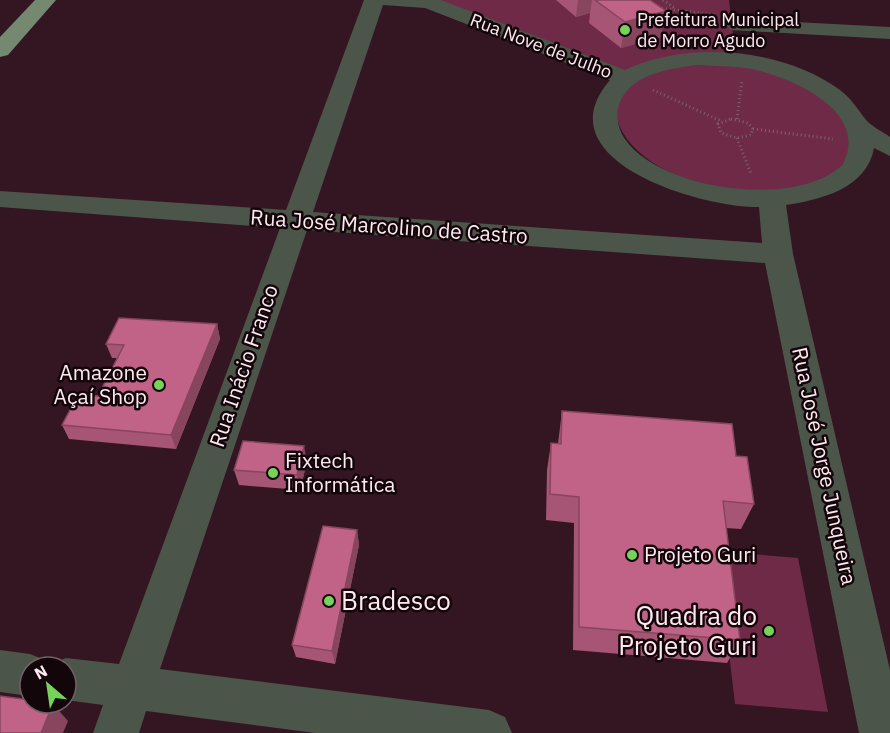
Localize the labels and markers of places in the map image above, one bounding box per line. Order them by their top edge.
place label: Prefeitura Municipal de Morro Agudo [637,8,799,52]
marker: Prefeitura Municipal de Morro Agudo [618,23,632,37]
place label: Amazone Açaí Shop [53,358,147,410]
marker: Amazone Açaí Shop [152,378,166,392]
place label: Fixtech Informática [285,446,395,498]
marker: Fixtech Informática [266,466,280,480]
place label: Projeto Guri [644,540,756,568]
marker: Projeto Guri [625,548,639,562]
place label: Bradesco [341,583,451,617]
marker: Bradesco [322,594,336,608]
place label: Quadra do Projeto Guri [618,598,757,662]
marker: Quadra do Projeto Guri [762,624,776,638]

